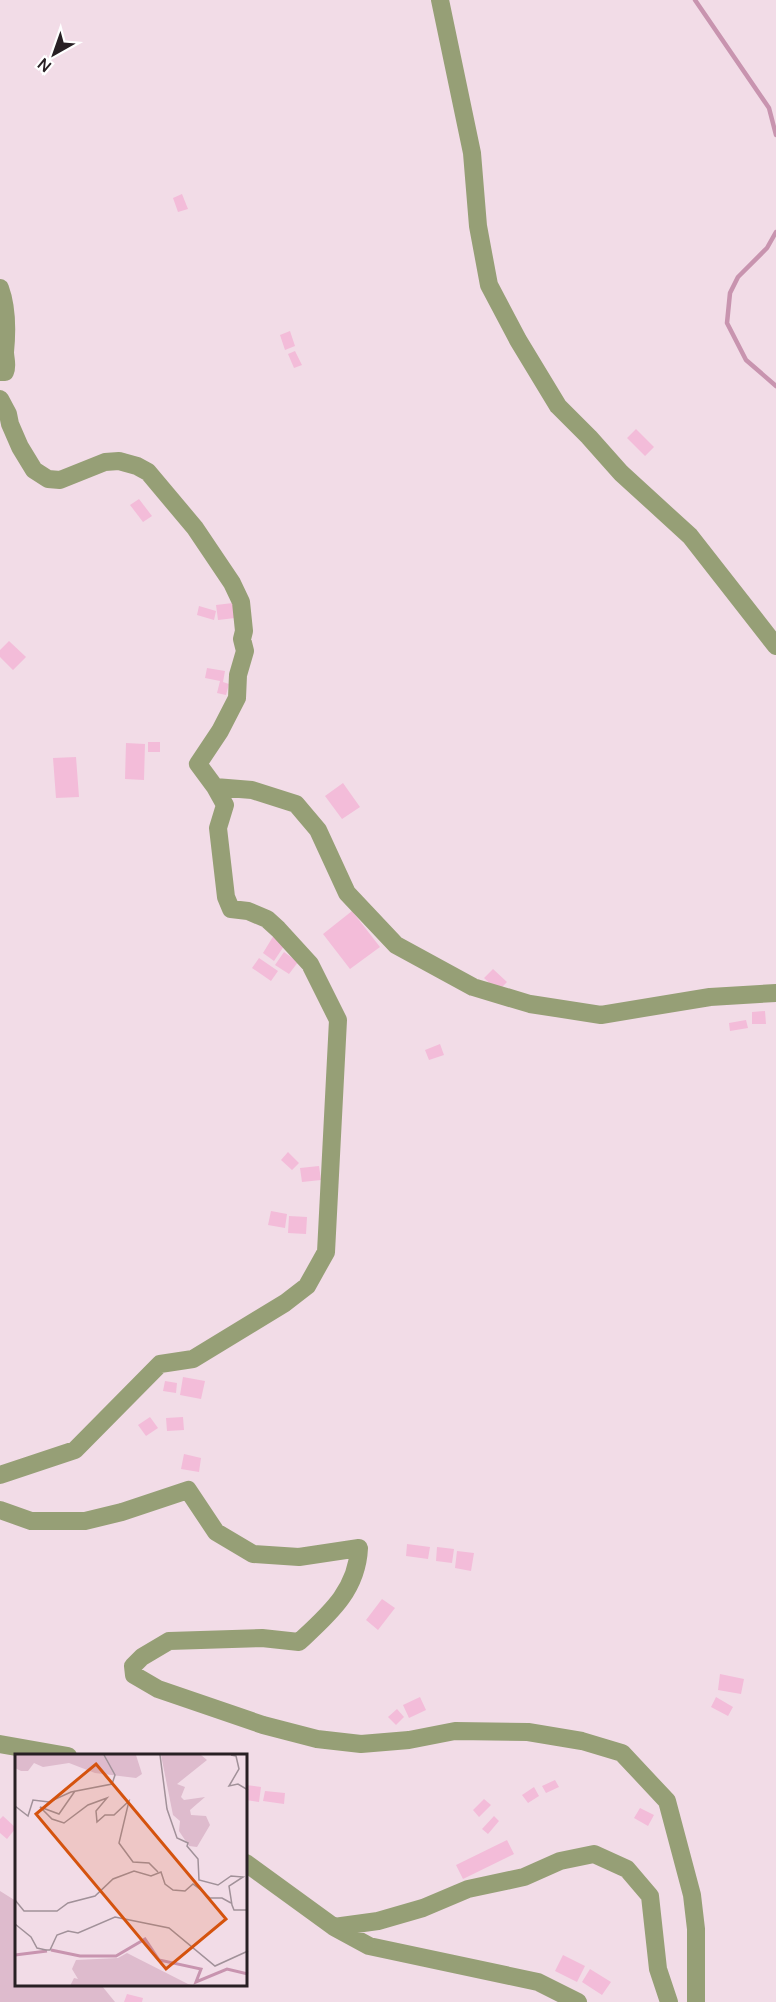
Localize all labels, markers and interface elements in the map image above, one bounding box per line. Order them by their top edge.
north arrow [24,24,84,84]
text: N [33,53,56,78]
inset map [15,1754,248,1987]

